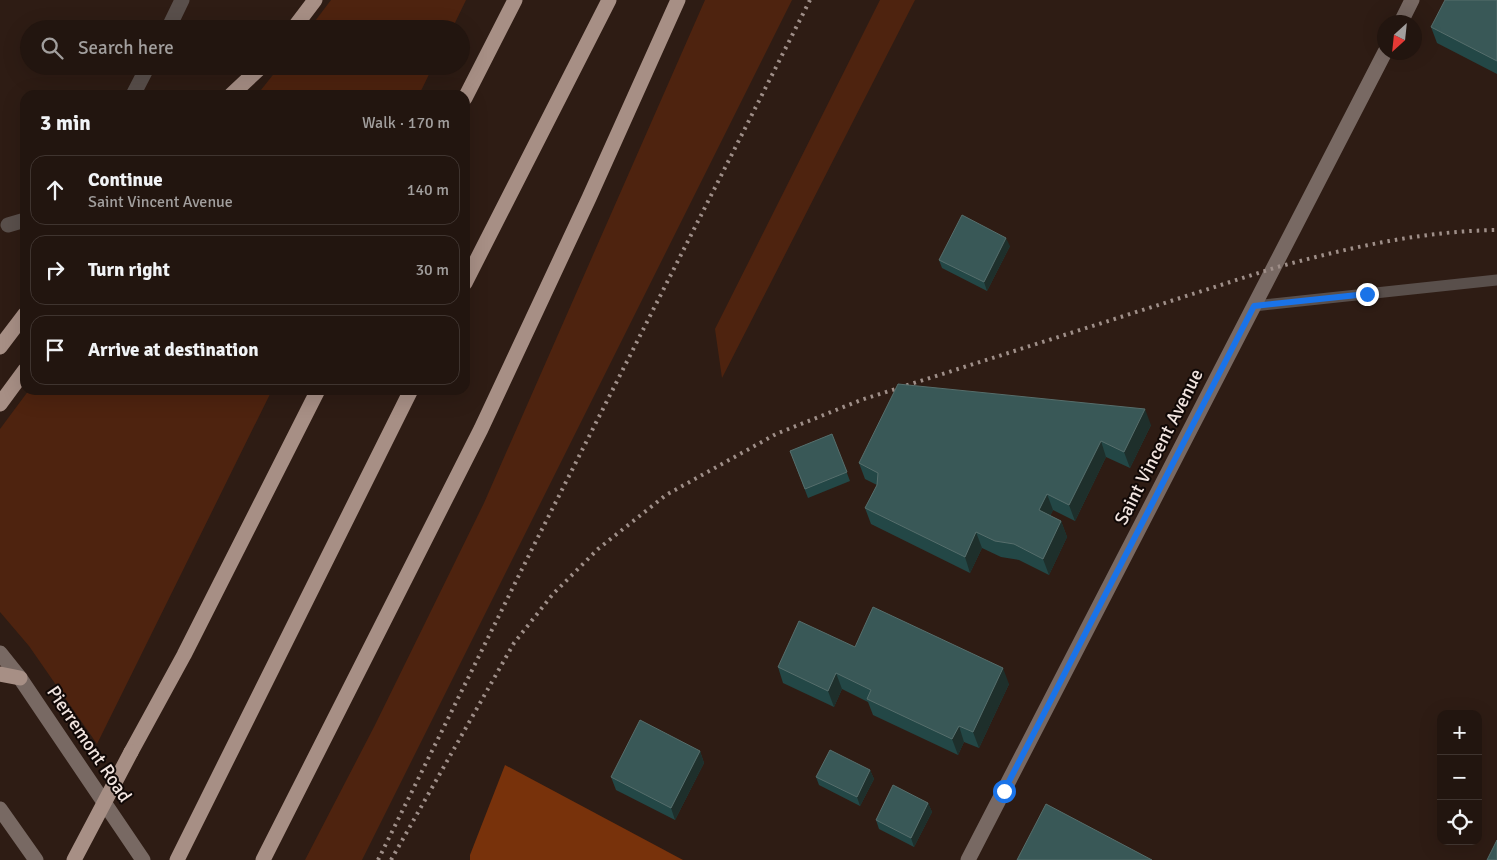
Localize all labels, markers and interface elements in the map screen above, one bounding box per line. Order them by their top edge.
north arrow [1377,15,1422,60]
search box [20,20,470,75]
icon: search [38,34,66,62]
text: Search here [78,36,174,60]
text: 3 min [40,110,91,136]
text: Walk · 170 m [362,113,450,133]
text: Continue [88,168,163,192]
icon: ahead [41,176,69,204]
text: 140 m [407,180,449,200]
text: Saint Vincent Avenue [88,192,233,212]
icon: right [41,256,69,284]
text: Turn right [88,258,170,282]
text: 30 m [415,260,449,280]
route end [1356,283,1379,306]
icon: arrive [41,336,69,364]
text: Arrive at destination [88,338,259,362]
street label: Saint Vincent Avenue [1109,365,1209,529]
street label: Pierremont Road [41,681,137,807]
map controls [1437,710,1482,845]
button: + [1437,710,1482,755]
button: − [1437,755,1482,800]
route start [993,780,1016,803]
button: locate [1437,800,1482,845]

